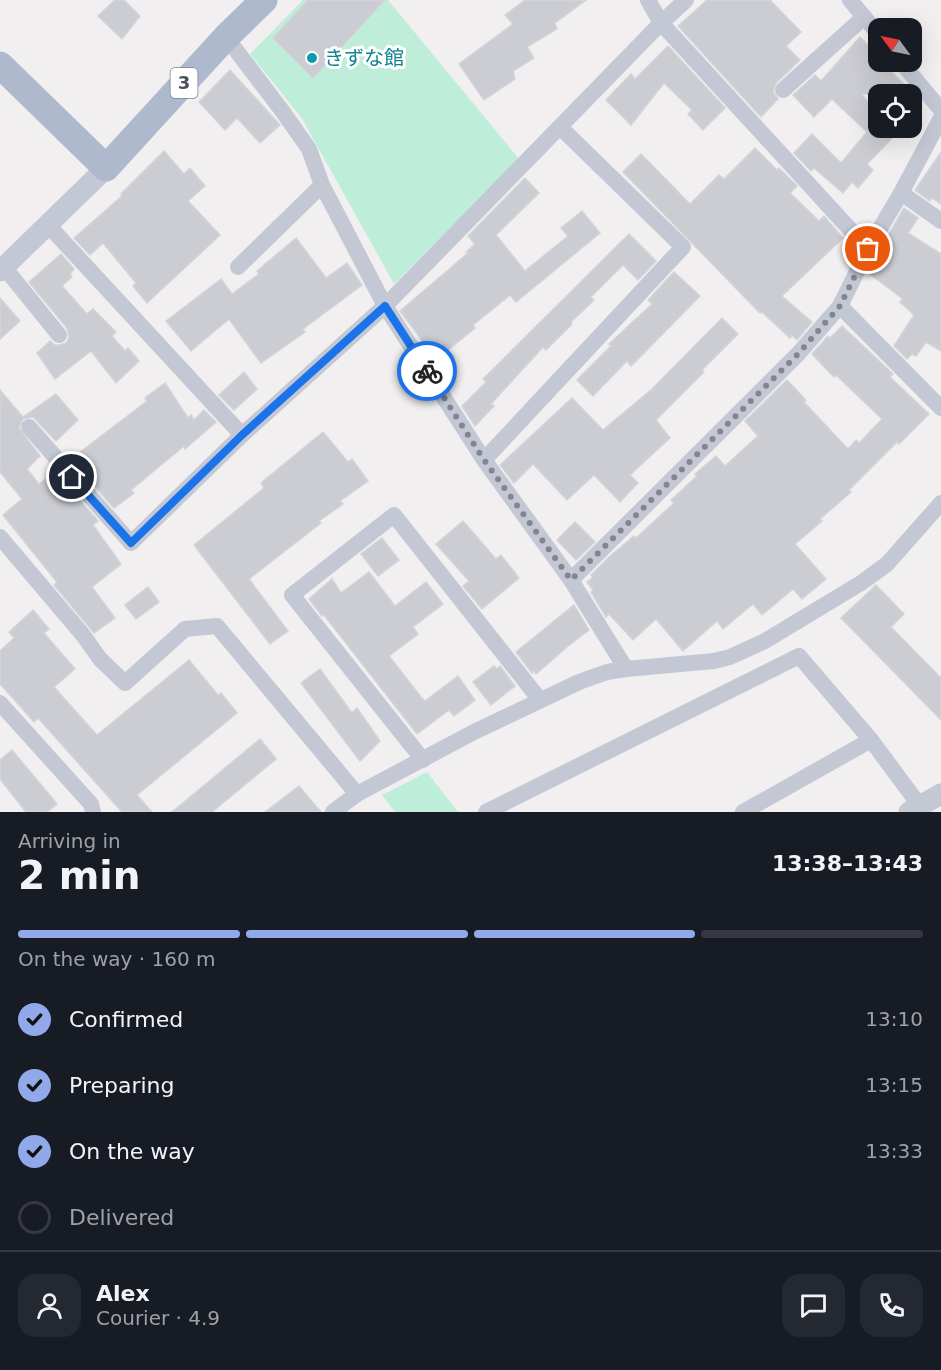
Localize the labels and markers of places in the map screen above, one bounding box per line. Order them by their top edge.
place label: きずな館 [324,46,404,70]
marker: きずな館 [305,51,319,65]
pin [842,223,893,274]
pin [46,451,97,502]

